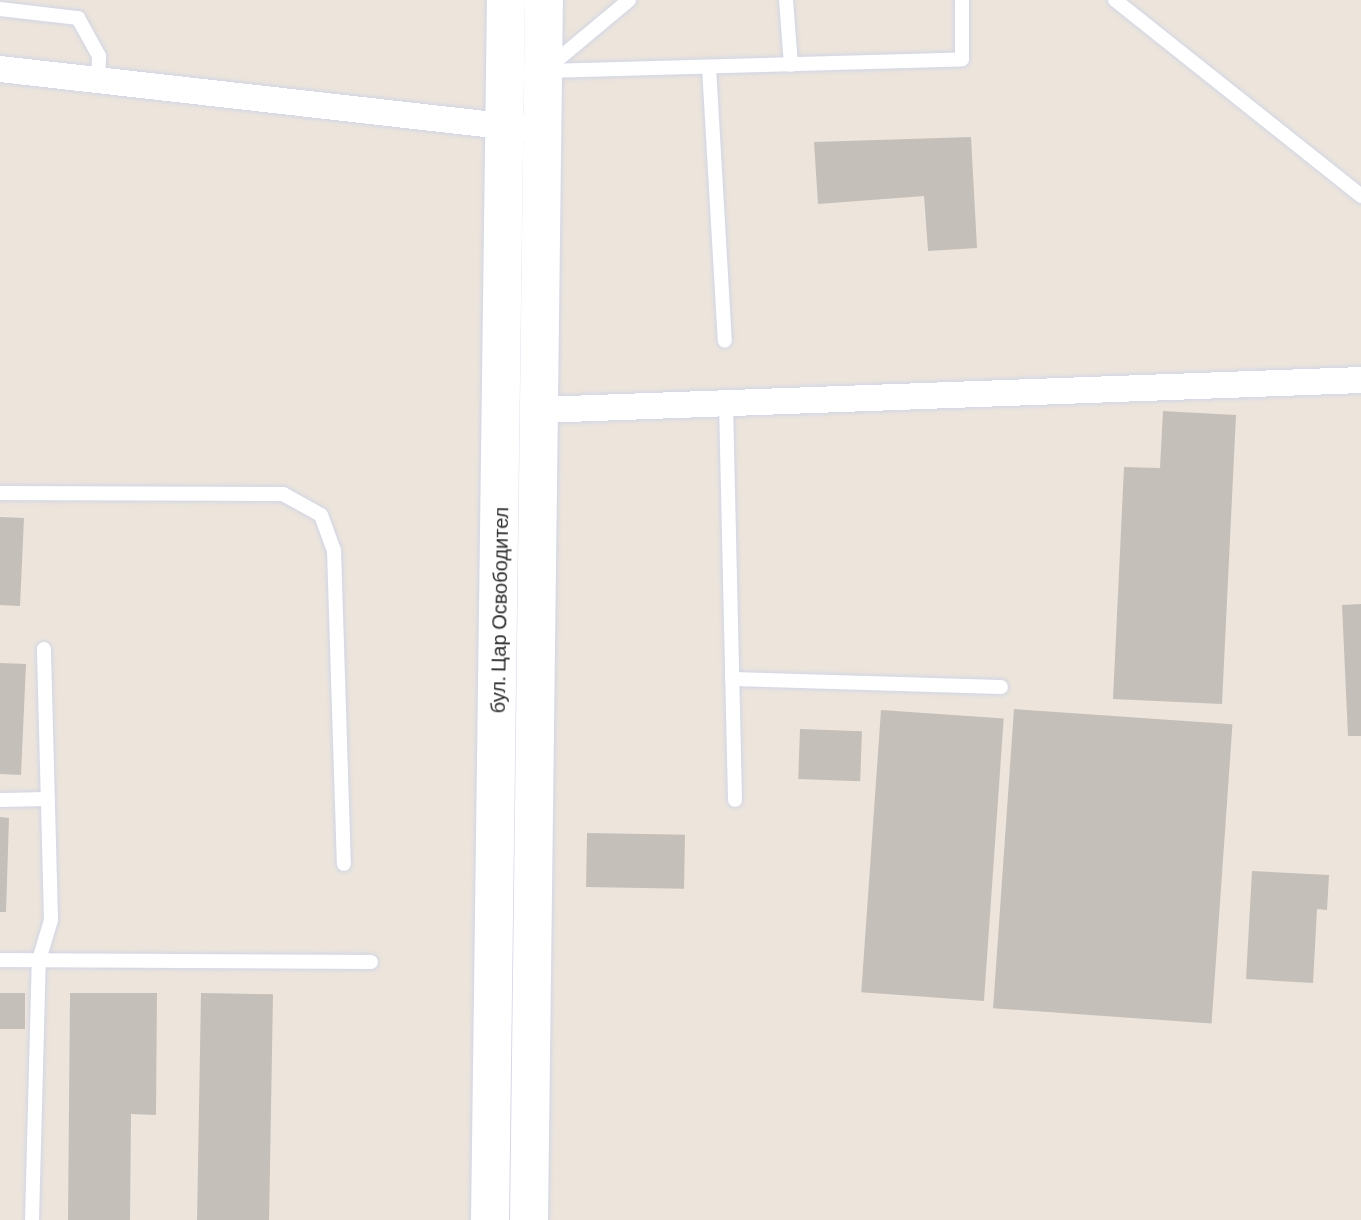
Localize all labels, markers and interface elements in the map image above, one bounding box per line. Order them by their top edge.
street label: бул. Цар Освободител [485,507,513,713]

